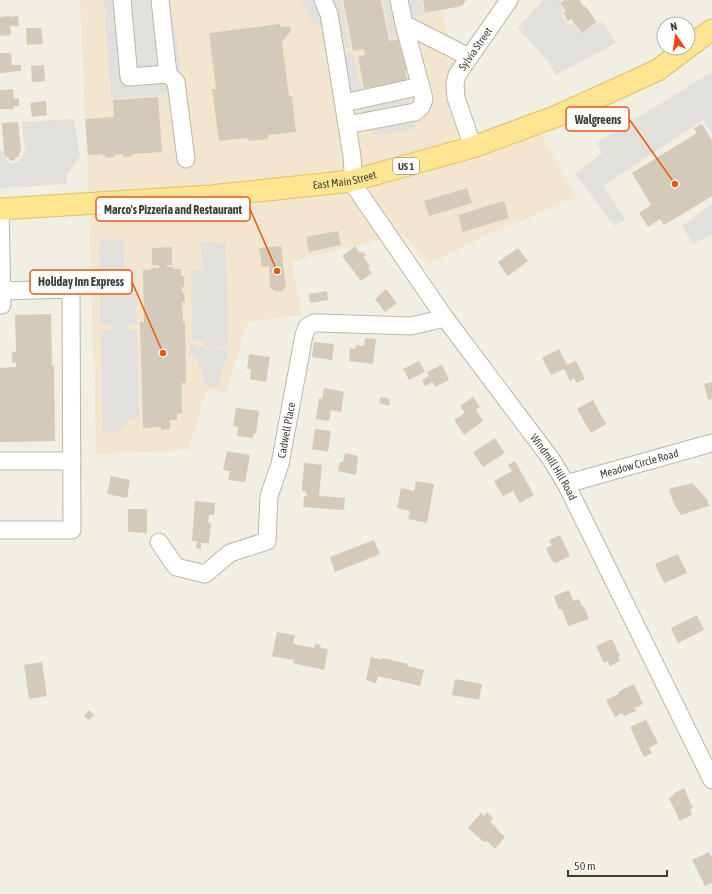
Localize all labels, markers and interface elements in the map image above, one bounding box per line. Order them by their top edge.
north arrow [656,16,696,56]
text: N [669,20,678,33]
street label: Sylvia Street [456,25,494,73]
callout: Walgreens [566,107,629,131]
text: Walgreens [574,113,622,127]
road number: US 1 [393,158,419,174]
street label: East Main Street [312,168,378,191]
callout: Marco's Pizzeria and Restaurant [96,197,250,221]
text: Marco's Pizzeria and Restaurant [104,203,243,217]
callout: Holiday Inn Express [30,270,132,294]
text: Holiday Inn Express [38,275,125,289]
street label: Cadwell Place [275,401,297,459]
street label: Windmill Hill Road [528,431,579,502]
street label: Meadow Circle Road [599,447,680,480]
scale bar [568,852,667,878]
text: 50 m [574,859,596,873]

